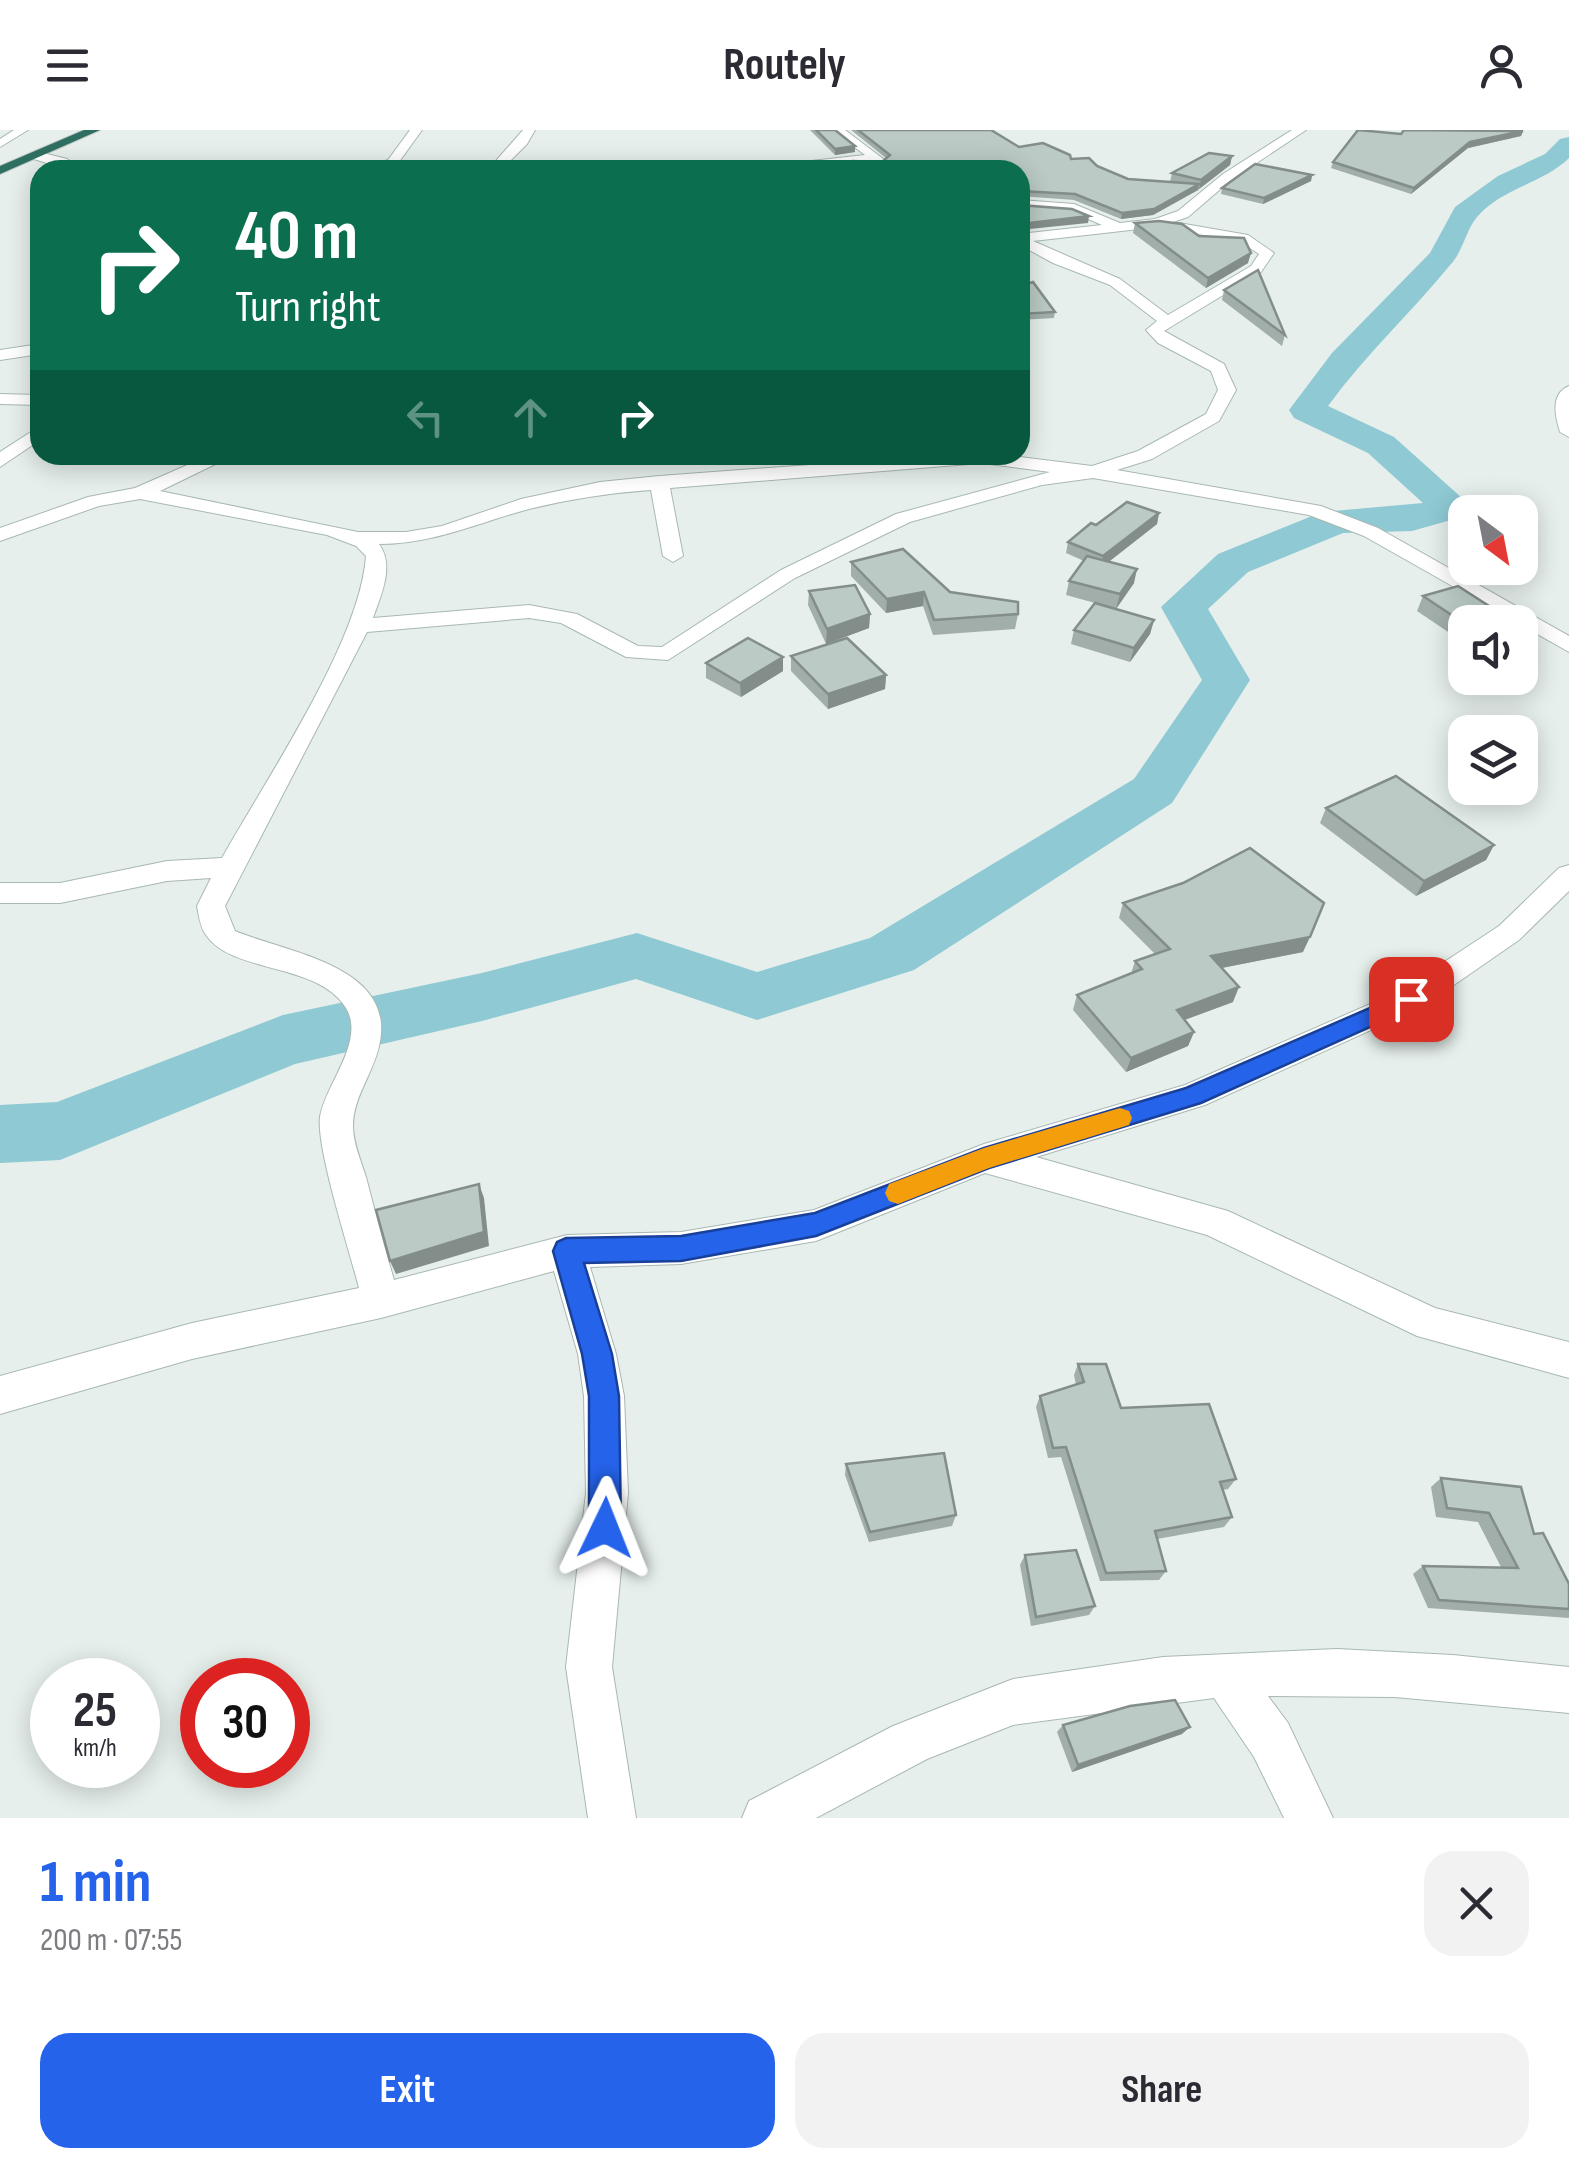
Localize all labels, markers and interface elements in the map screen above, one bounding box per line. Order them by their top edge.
icon: menu [40,38,95,93]
text: Routely [723,38,846,93]
icon: person [1474,38,1529,93]
text: 40 m [235,195,358,279]
icon: right [70,200,200,330]
text: Turn right [235,280,381,335]
icon: left [398,390,453,445]
icon: ahead [503,390,558,445]
icon: right [608,390,663,445]
north arrow [1448,495,1538,585]
map controls [1448,495,1538,805]
button: sound [1448,605,1538,695]
button: layers [1448,715,1538,805]
pin [1369,957,1454,1042]
icon: arrive [1384,972,1439,1027]
position arrow [553,1476,657,1580]
speed limit sign: 30 [180,1658,310,1788]
text: 25 [73,1681,117,1741]
text: km/h [73,1733,117,1764]
text: 1 min [40,1847,152,1919]
button: close [1424,1851,1529,1956]
text: 200 m · 07:55 [40,1921,182,1960]
button: Exit [40,2033,775,2148]
button: Share [795,2033,1529,2148]

